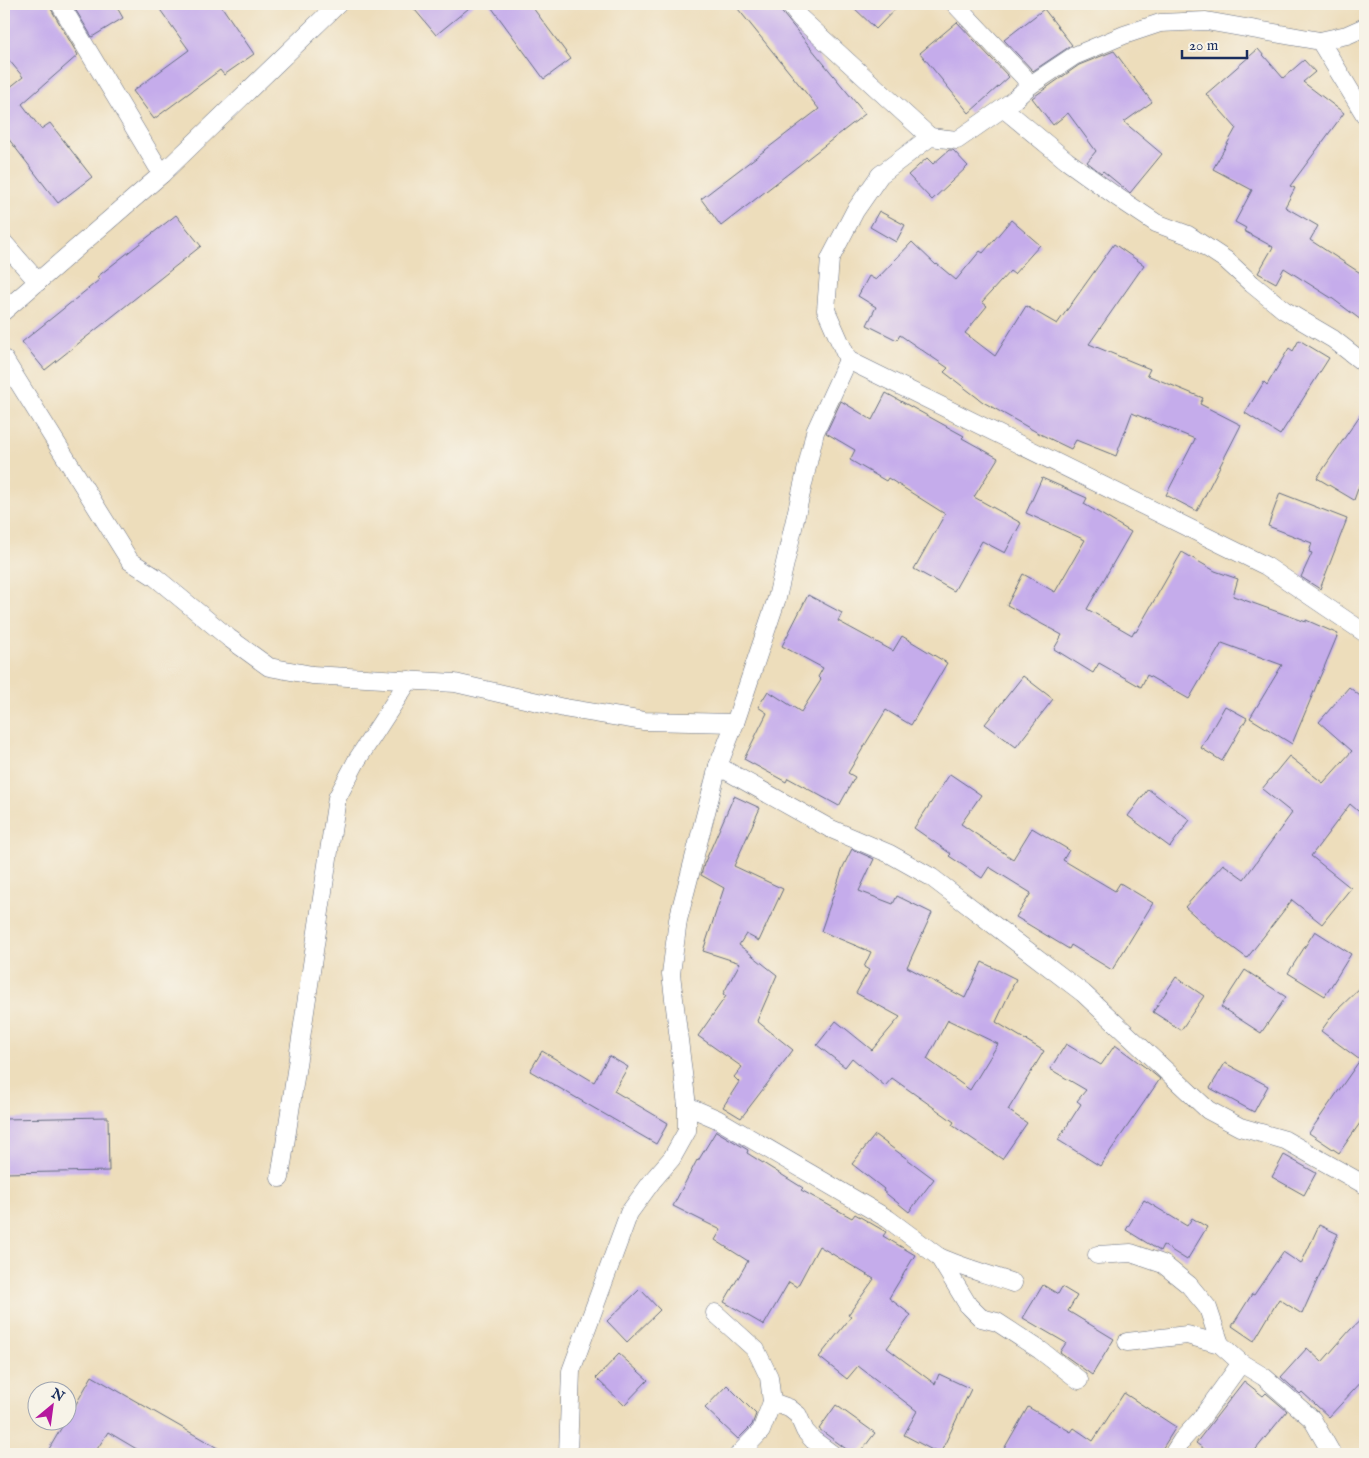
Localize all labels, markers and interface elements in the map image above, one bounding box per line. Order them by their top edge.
scale bar [1182,28,1246,60]
text: 20 m [1189,36,1219,55]
north arrow [28,1380,78,1430]
text: N [47,1384,67,1406]

